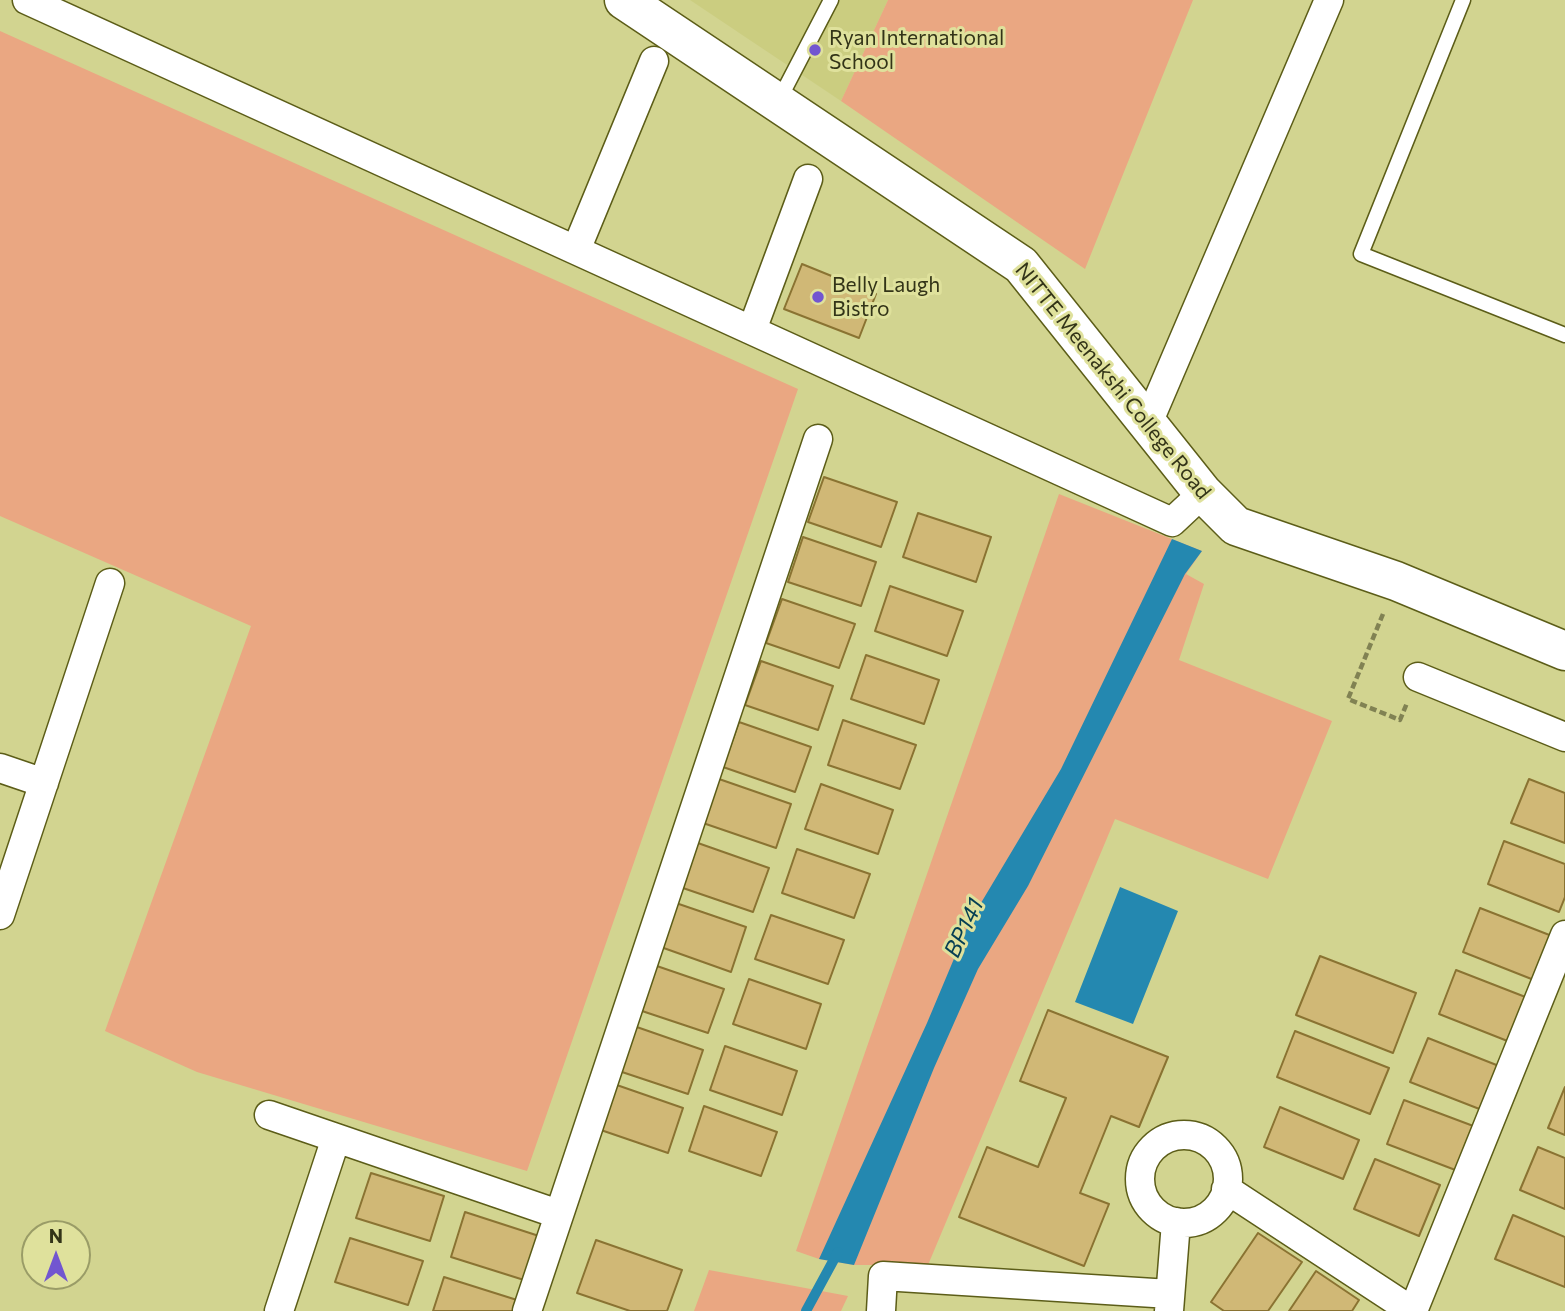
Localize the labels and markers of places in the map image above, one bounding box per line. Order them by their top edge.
place label: Ryan International School [829,25,1004,75]
marker: Ryan International School [807,42,823,58]
place label: Belly Laugh Bistro [832,272,940,322]
marker: Belly Laugh Bistro [810,289,826,305]

